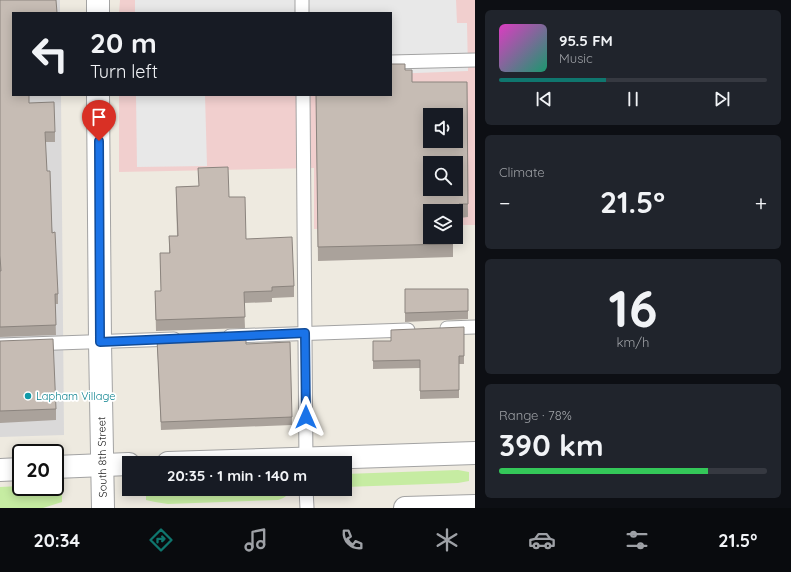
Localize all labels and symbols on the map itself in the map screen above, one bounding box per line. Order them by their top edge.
pin [82,100,116,141]
place label: Lapham Village [36,389,115,403]
marker: Lapham Village [23,391,33,401]
position arrow [285,396,327,438]
street label: South 8th Street [94,416,110,498]
speed limit sign: 20 [12,444,64,496]

